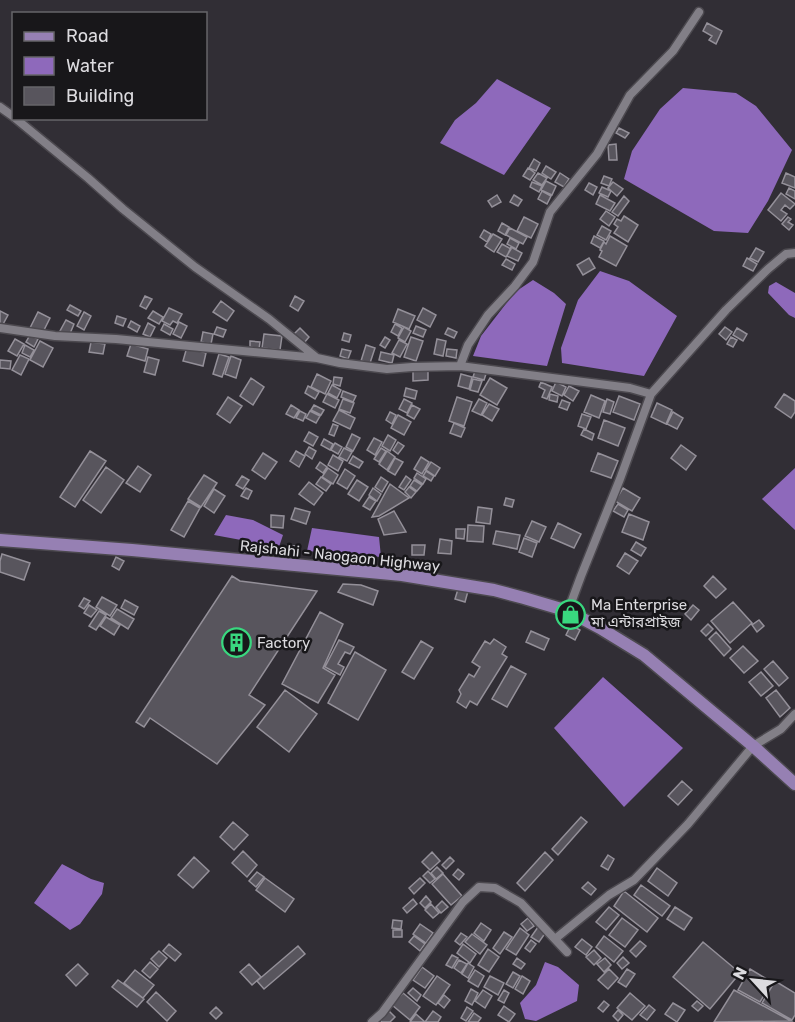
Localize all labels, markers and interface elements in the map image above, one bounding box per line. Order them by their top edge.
legend [12,12,207,120]
text: Road [66,25,109,47]
text: Water [66,55,114,77]
text: Building [66,85,134,107]
street label: Rajshahi - Naogaon Highway [239,537,441,575]
place label: Ma Enterprise মা এন্টারপ্রাইজ [590,596,687,631]
shop icon: Ma Enterprise মা এন্টারপ্রাইজ [554,598,586,630]
building icon: Factory [220,627,252,659]
place label: Factory [257,634,310,652]
north arrow [723,950,783,1010]
text: N [729,964,751,983]

